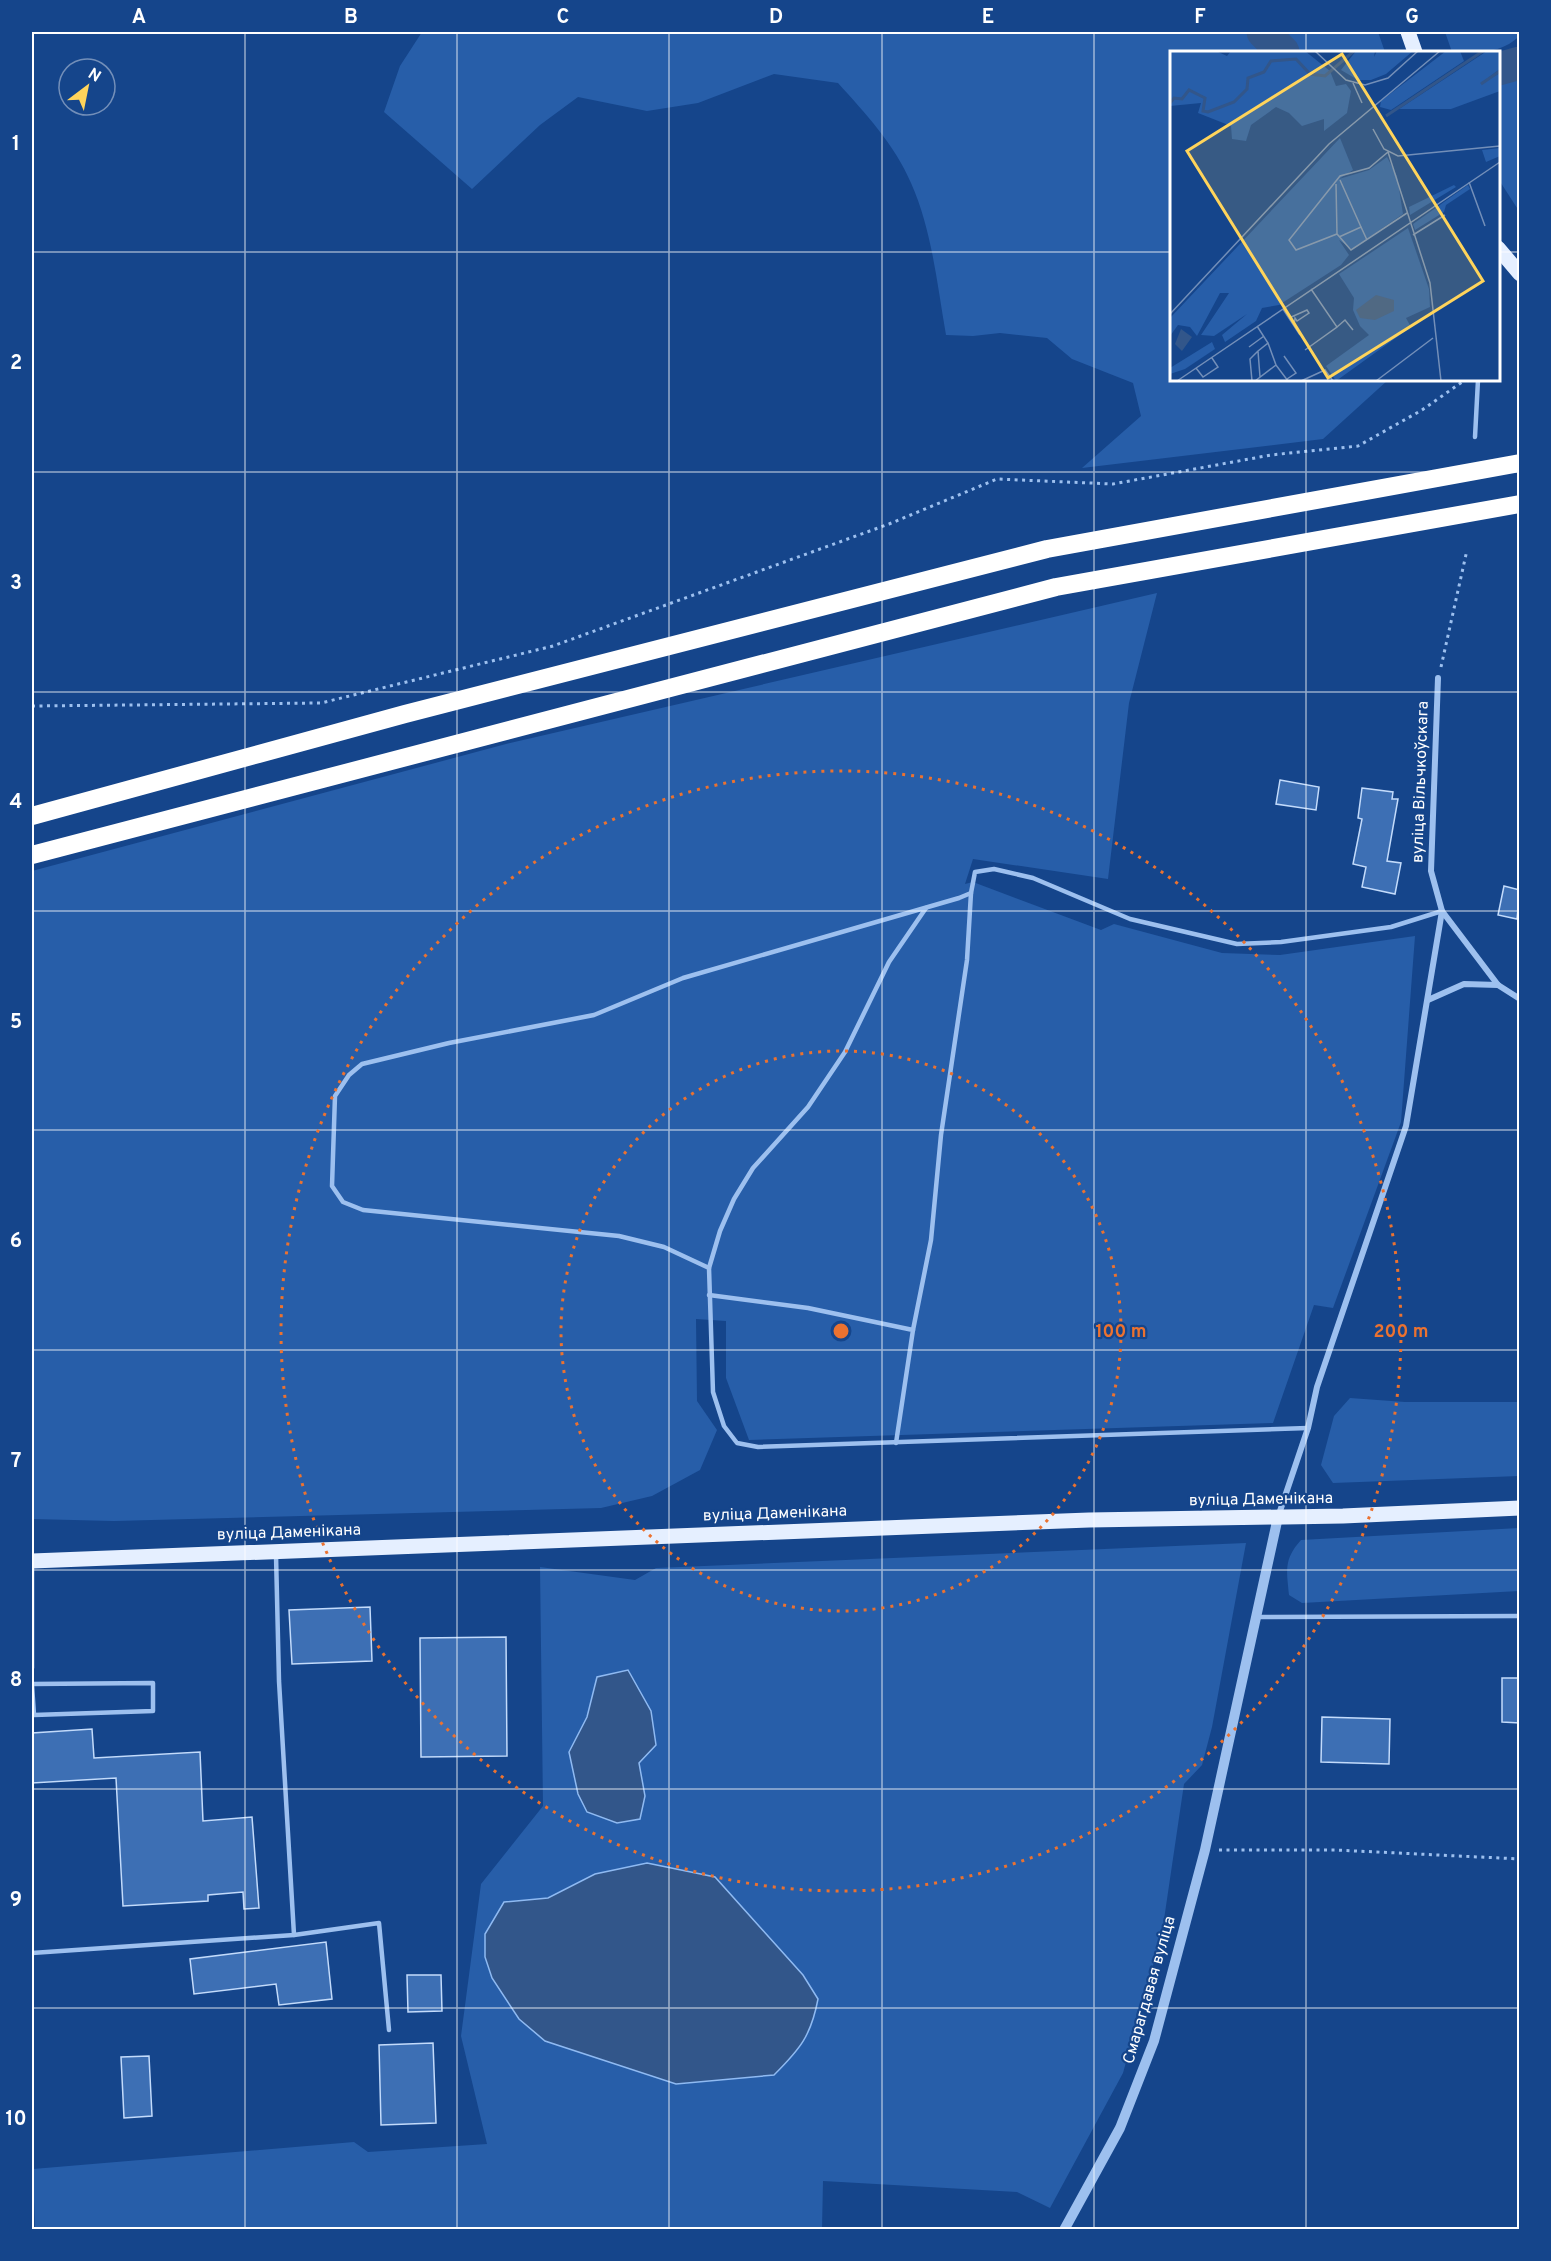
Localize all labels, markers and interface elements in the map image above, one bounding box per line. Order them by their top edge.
text: A [132,5,146,31]
text: B [344,5,358,31]
text: C [557,5,569,31]
text: D [769,5,783,31]
text: E [982,5,994,31]
text: F [1194,5,1206,31]
text: G [1405,5,1419,31]
inset map [1170,51,1500,381]
north arrow [57,57,117,117]
text: N [84,64,104,88]
text: 1 [12,132,20,158]
text: 2 [10,351,22,377]
text: 3 [10,571,22,597]
street label: вуліца Вільчкоўскага [1408,701,1434,863]
text: 4 [10,790,22,816]
text: 5 [10,1010,22,1036]
text: 6 [10,1229,22,1255]
centre of rings [831,1321,851,1341]
text: 100 m [1095,1321,1147,1344]
text: 200 m [1373,1321,1429,1344]
text: 7 [11,1449,21,1475]
street label: вуліца Даменікана [1189,1489,1333,1511]
street label: вуліца Даменікана [703,1501,847,1527]
street label: вуліца Даменікана [217,1520,361,1546]
text: 8 [10,1668,22,1694]
text: 9 [10,1888,22,1914]
street label: Смарагдавая вуліца [1119,1914,1181,2066]
text: 10 [5,2107,27,2133]

